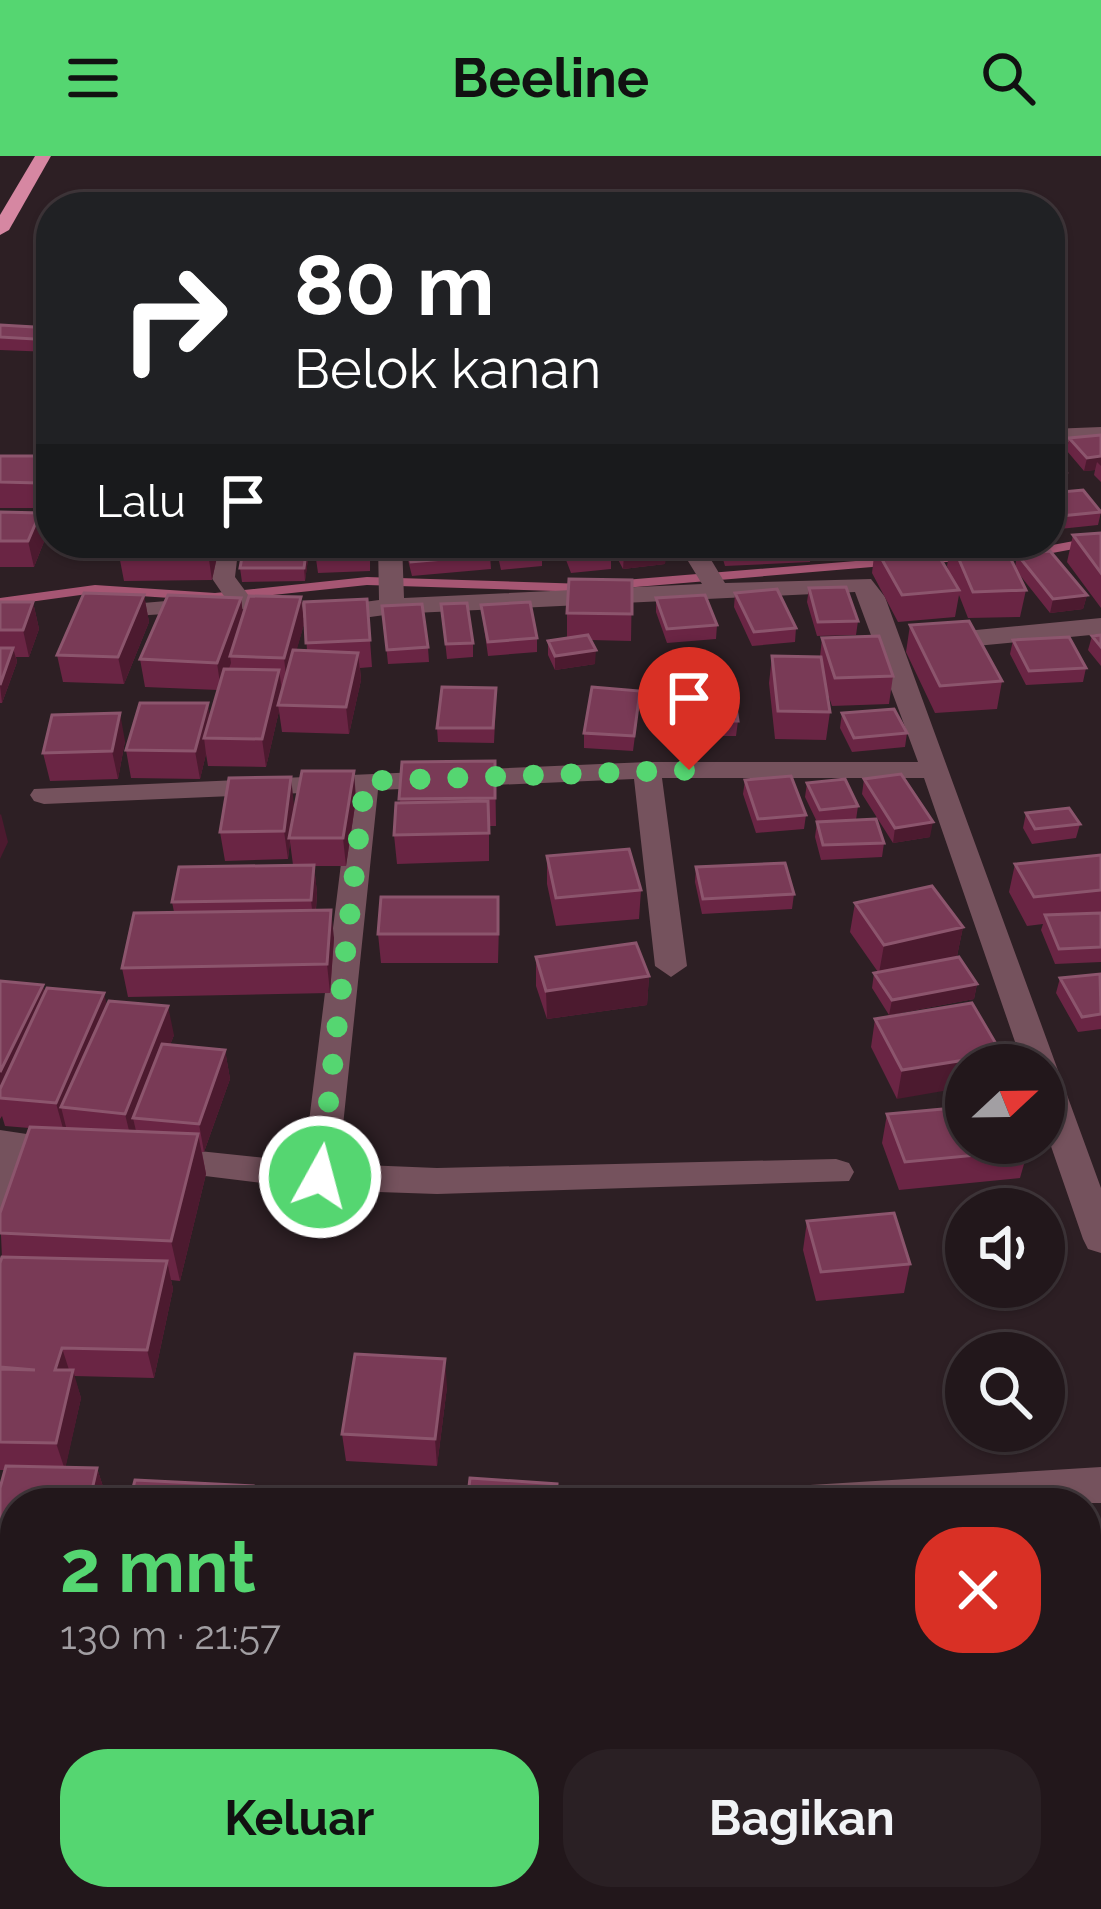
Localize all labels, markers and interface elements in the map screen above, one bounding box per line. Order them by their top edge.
icon: menu [60,45,126,111]
icon: search [975,45,1041,111]
text: Beeline [452,46,649,110]
text: 80 m [294,236,495,335]
icon: right [96,240,252,396]
text: Belok kanan [294,337,601,401]
icon: arrive [210,468,276,534]
text: Lalu [96,475,186,528]
pin [638,647,740,770]
icon: arrive [656,665,722,731]
north arrow [945,1044,1065,1164]
map controls [945,1044,1065,1452]
position arrow [257,1114,383,1240]
button: sound [945,1188,1065,1308]
button: search [945,1332,1065,1452]
text: 2 mnt [60,1524,256,1609]
button: close [915,1527,1041,1653]
text: 130 m · 21:57 [60,1612,281,1658]
button: Keluar [60,1749,539,1887]
button: Bagikan [563,1749,1041,1887]

